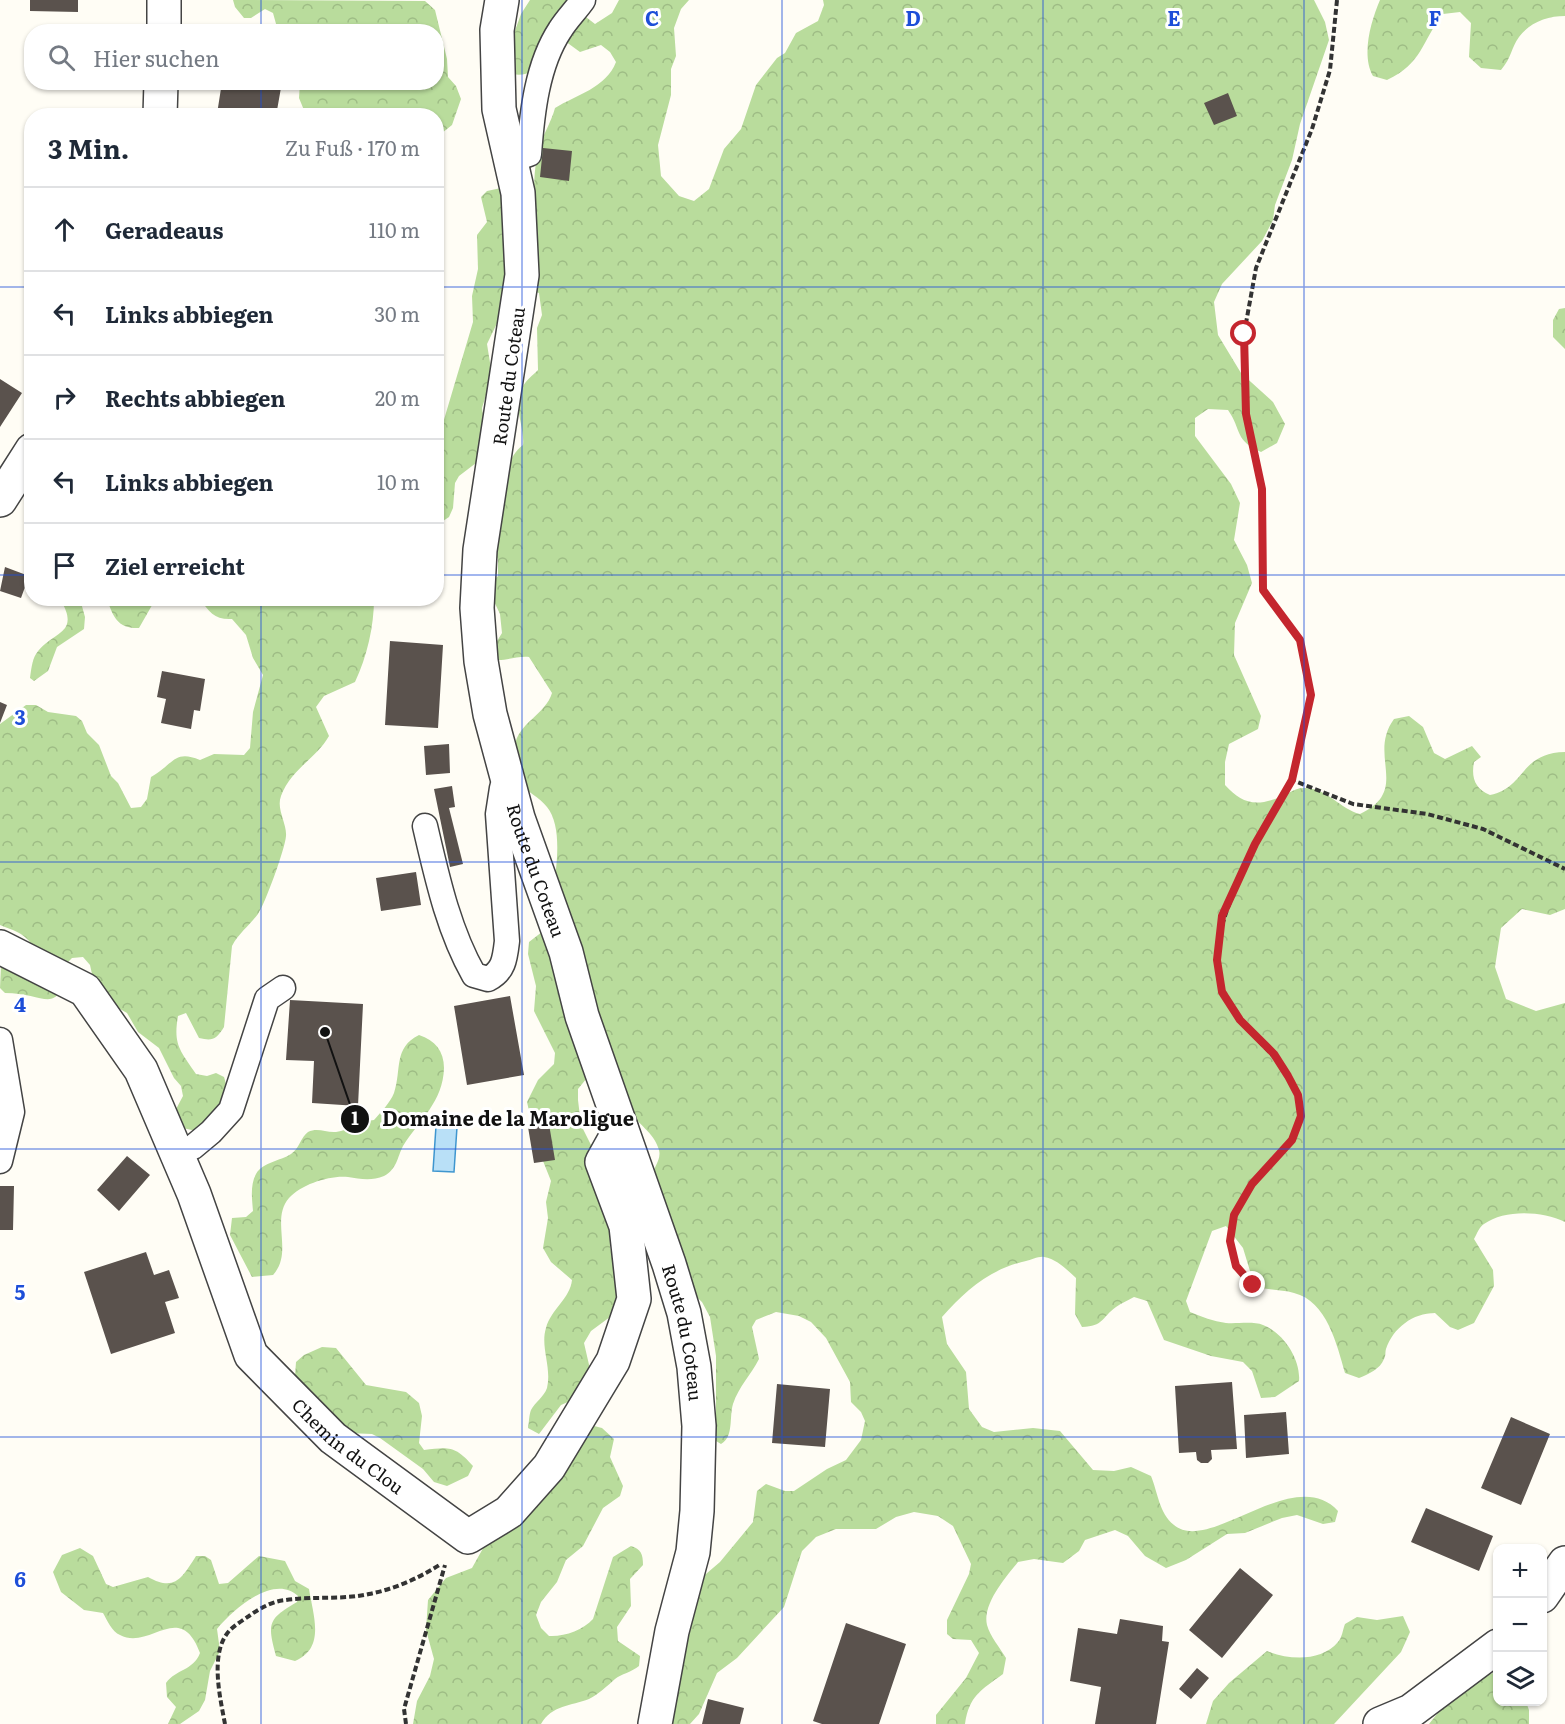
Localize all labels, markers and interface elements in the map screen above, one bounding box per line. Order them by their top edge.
text: C [645,2,659,32]
text: D [905,2,921,32]
text: E [1167,2,1181,32]
text: F [1429,2,1442,32]
search box [24,24,444,90]
icon: search [45,41,78,74]
text: Hier suchen [93,41,220,74]
text: 3 Min. [48,128,129,167]
text: Zu Fuß · 170 m [285,132,420,162]
icon: ahead [48,213,81,246]
text: Geradeaus [105,213,223,246]
text: 110 m [369,214,420,244]
icon: left [48,297,81,330]
text: Links abbiegen [105,297,274,330]
text: 30 m [374,298,420,328]
street label: Route du Coteau [485,305,531,447]
route start [1230,320,1256,346]
icon: right [48,381,81,414]
text: Rechts abbiegen [105,381,285,414]
text: 20 m [375,382,420,412]
icon: left [48,465,81,498]
text: Links abbiegen [105,465,274,498]
text: 10 m [377,466,420,496]
icon: arrive [48,549,81,582]
text: Ziel erreicht [105,549,245,582]
text: 3 [14,701,26,731]
street label: Route du Coteau [501,801,573,941]
text: 4 [14,988,26,1018]
callout: Domaine de la Maroligue [340,1100,646,1138]
text: Domaine de la Maroligue [382,1102,634,1132]
text: 1 [351,1104,359,1131]
street label: Route du Coteau [656,1260,710,1402]
route end [1239,1271,1265,1297]
text: 5 [15,1276,26,1306]
street label: Chemin du Clou [287,1391,410,1500]
map controls [1493,1544,1547,1706]
button: + [1493,1544,1547,1598]
text: 6 [14,1563,26,1593]
button: − [1493,1598,1547,1652]
button: layers [1493,1652,1547,1706]

